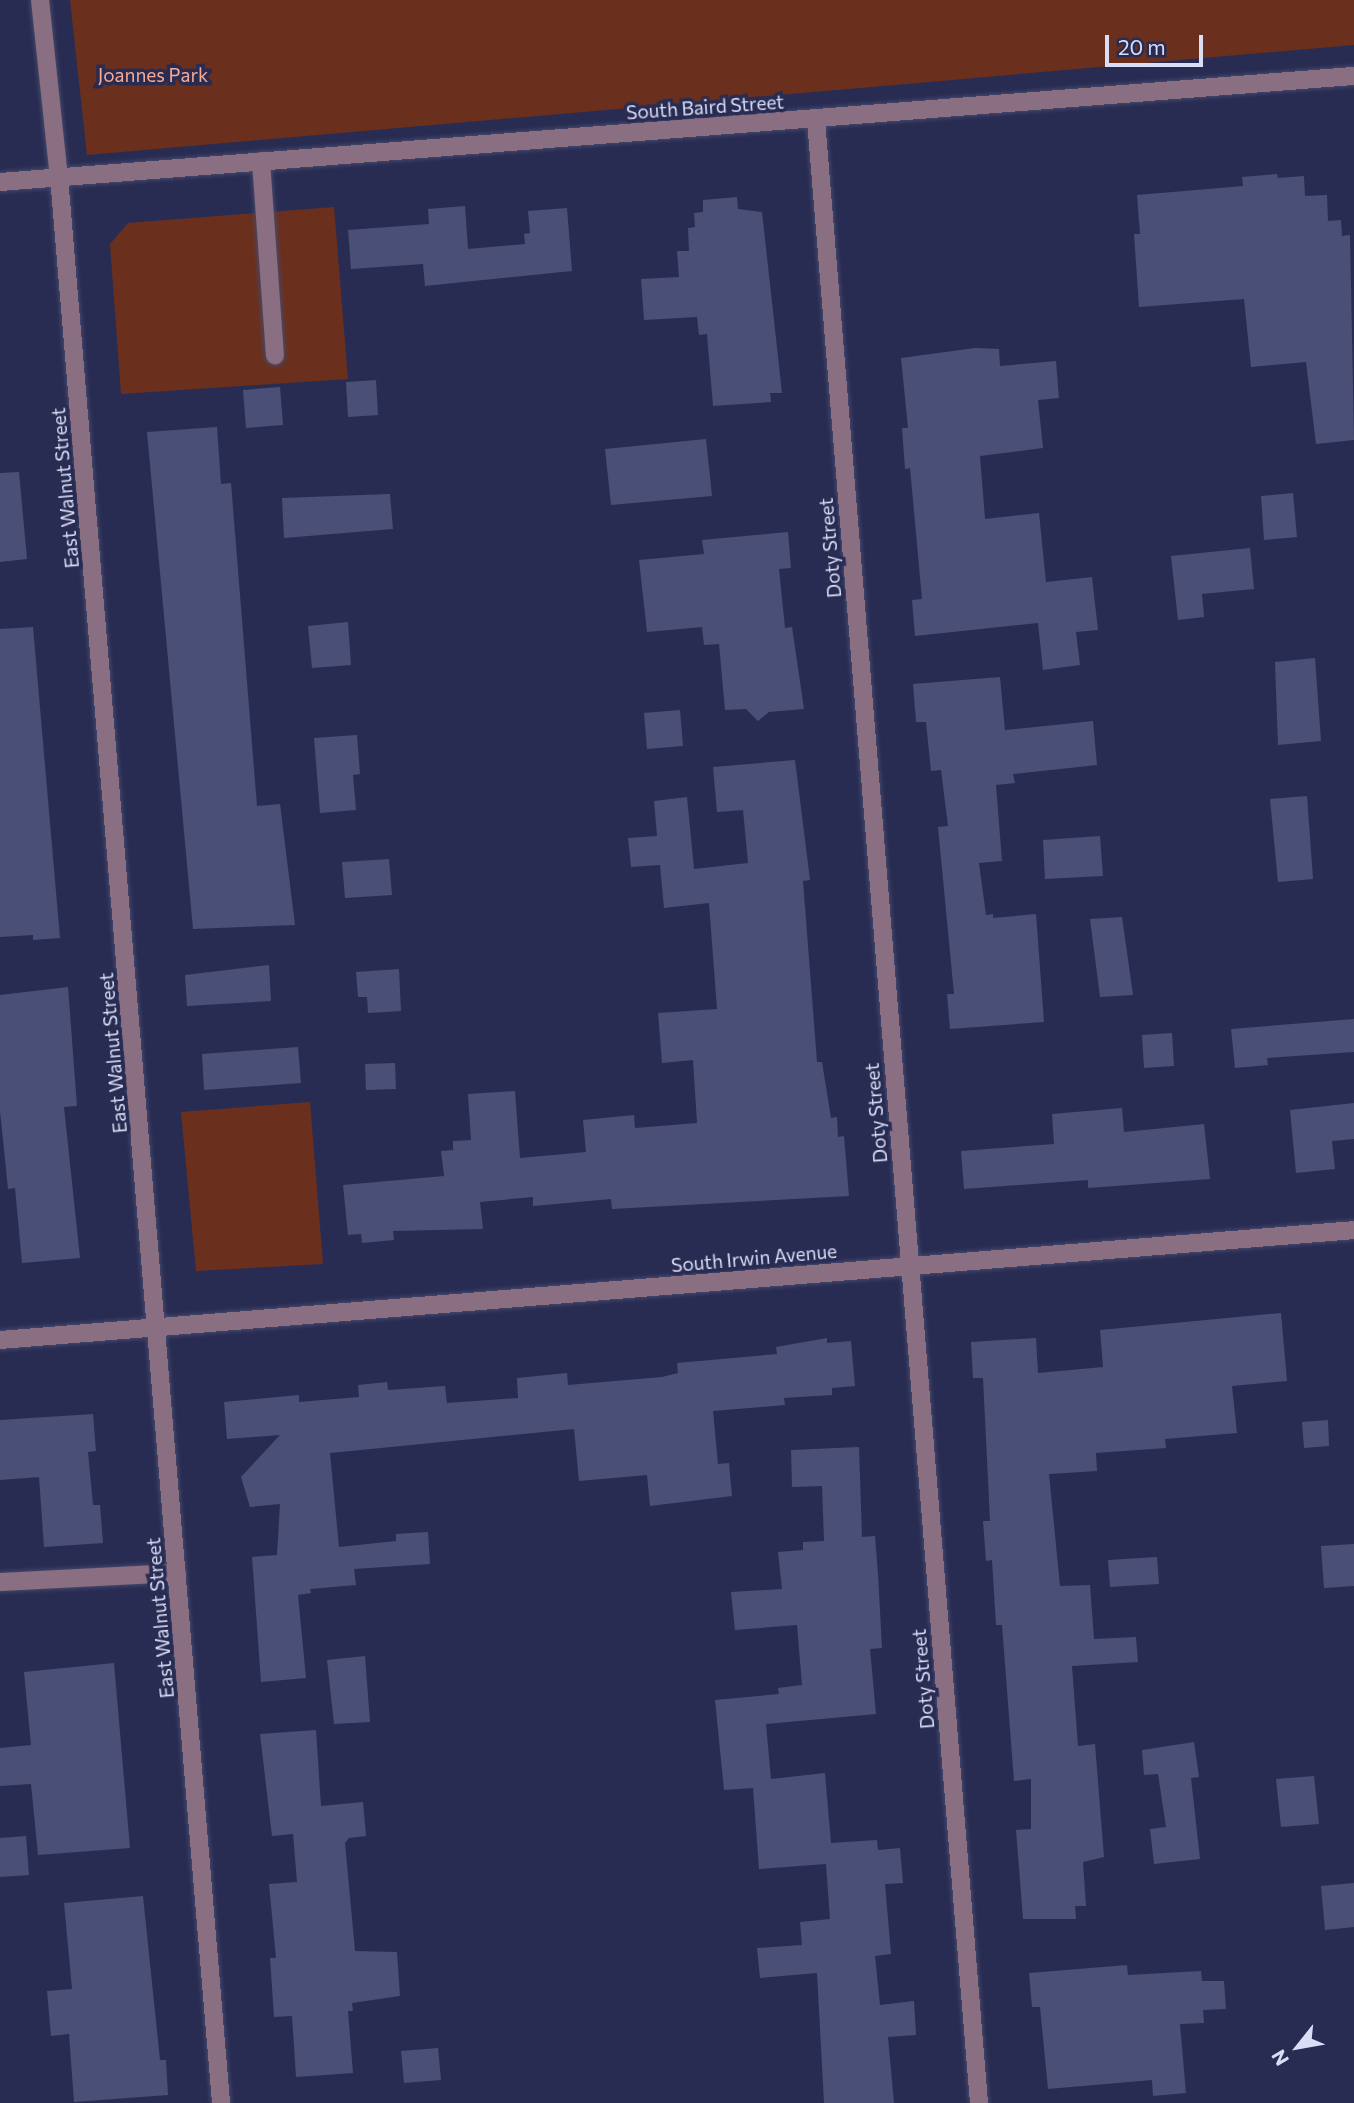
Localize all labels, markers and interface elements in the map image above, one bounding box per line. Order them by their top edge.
scale bar [1109,21,1207,65]
text: 20 m [1118,34,1166,59]
park label: Joannes Park [98,64,208,86]
street label: South Baird Street [625,90,785,124]
street label: East Walnut Street [47,407,83,569]
street label: Doty Street [814,497,846,599]
street label: East Walnut Street [95,972,131,1134]
street label: Doty Street [860,1062,892,1164]
street label: South Irwin Avenue [670,1239,838,1277]
street label: East Walnut Street [142,1537,178,1699]
street label: Doty Street [907,1628,939,1730]
north arrow [1263,2012,1333,2082]
text: N [1266,2046,1293,2070]

